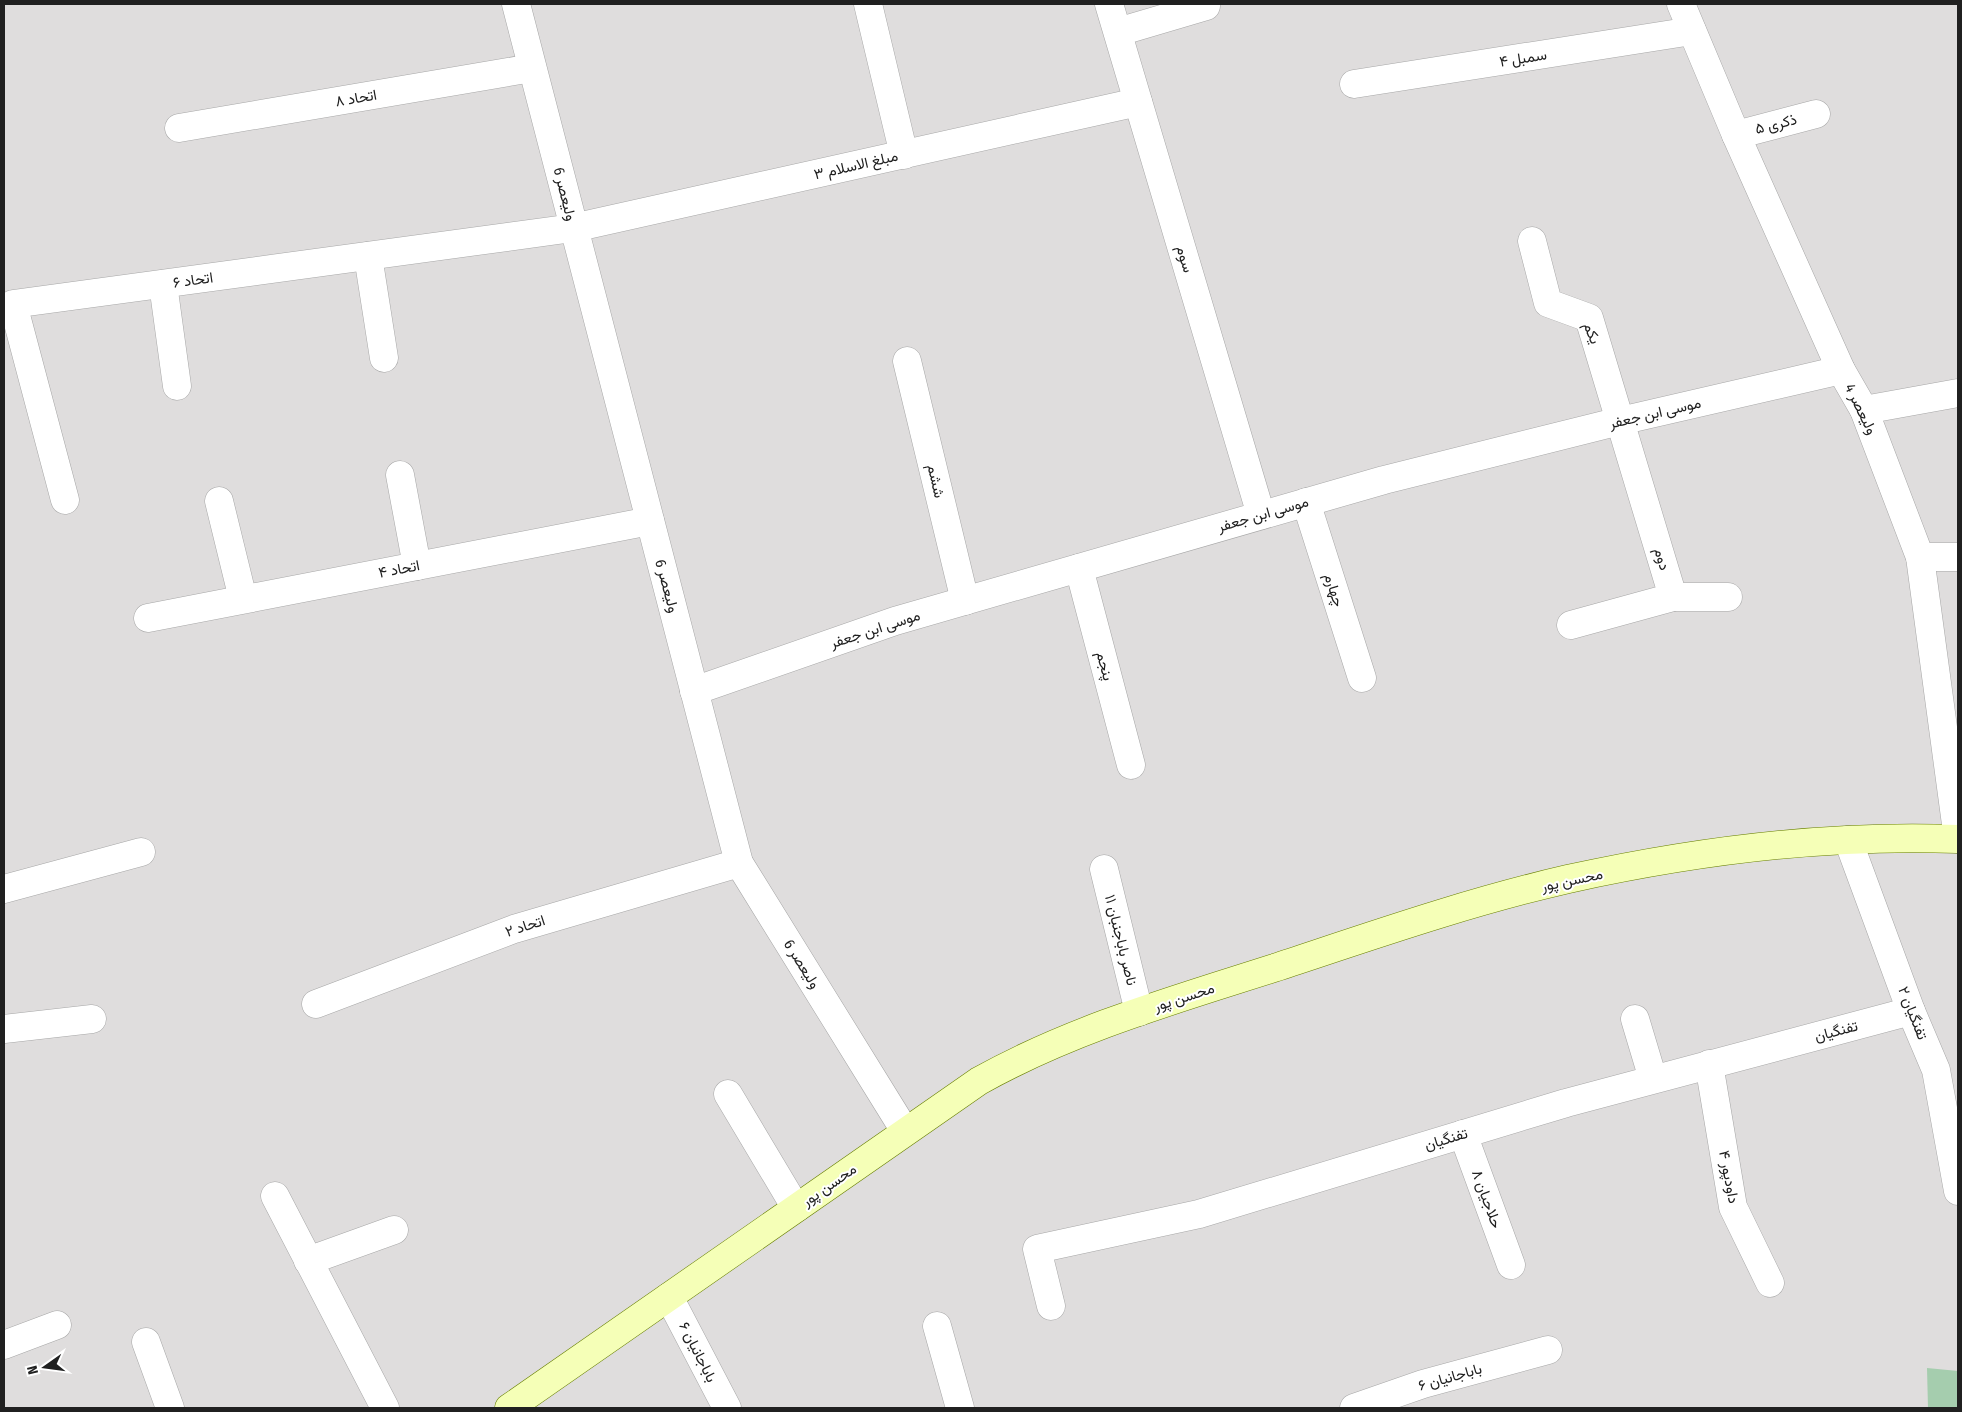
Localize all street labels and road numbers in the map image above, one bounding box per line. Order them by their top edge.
street label: سمبل ۴ [1498,45,1548,71]
street label: اتحاد ۸ [334,86,378,110]
street label: ذکری ۵ [1753,110,1799,139]
street label: مبلغ الاسلام ۳ [812,147,900,185]
street label: ولیعصر 6 [550,165,580,223]
street label: سوم [1171,243,1198,275]
street label: اتحاد ۶ [172,268,214,292]
street label: یکم [1579,320,1604,347]
street label: ولیعصر 4 [1841,381,1881,437]
street label: موسی ابن جعفر [1606,394,1703,434]
street label: ششم [922,462,949,500]
street label: موسی ابن جعفر [1214,492,1311,537]
street label: دوم [1649,545,1674,573]
street label: اتحاد ۴ [377,556,421,582]
street label: ولیعصر 6 [651,557,683,615]
street label: چهارم [1319,571,1348,609]
street label: موسی ابن جعفر [827,606,923,653]
street label: پنجم [1092,649,1118,683]
street label: محسن پور [1539,865,1605,896]
street label: ناصر باباجنبان ۱۱ [1101,893,1141,987]
street label: اتحاد ۲ [503,911,547,941]
street label: ولیعصر 6 [780,936,824,992]
street label: محسن پور [1151,979,1217,1016]
street label: تفنگیان ۲ [1894,984,1932,1043]
street label: تفنگیان [1812,1016,1860,1045]
street label: تفنگیان [1422,1124,1470,1154]
street label: داودپور ۴ [1714,1149,1743,1205]
street label: محسن پور [797,1160,860,1212]
street label: حلاجیان ۸ [1468,1167,1506,1231]
street label: باباجانیان ۶ [675,1319,721,1385]
street label: باباجانیان ۶ [1416,1359,1484,1395]

